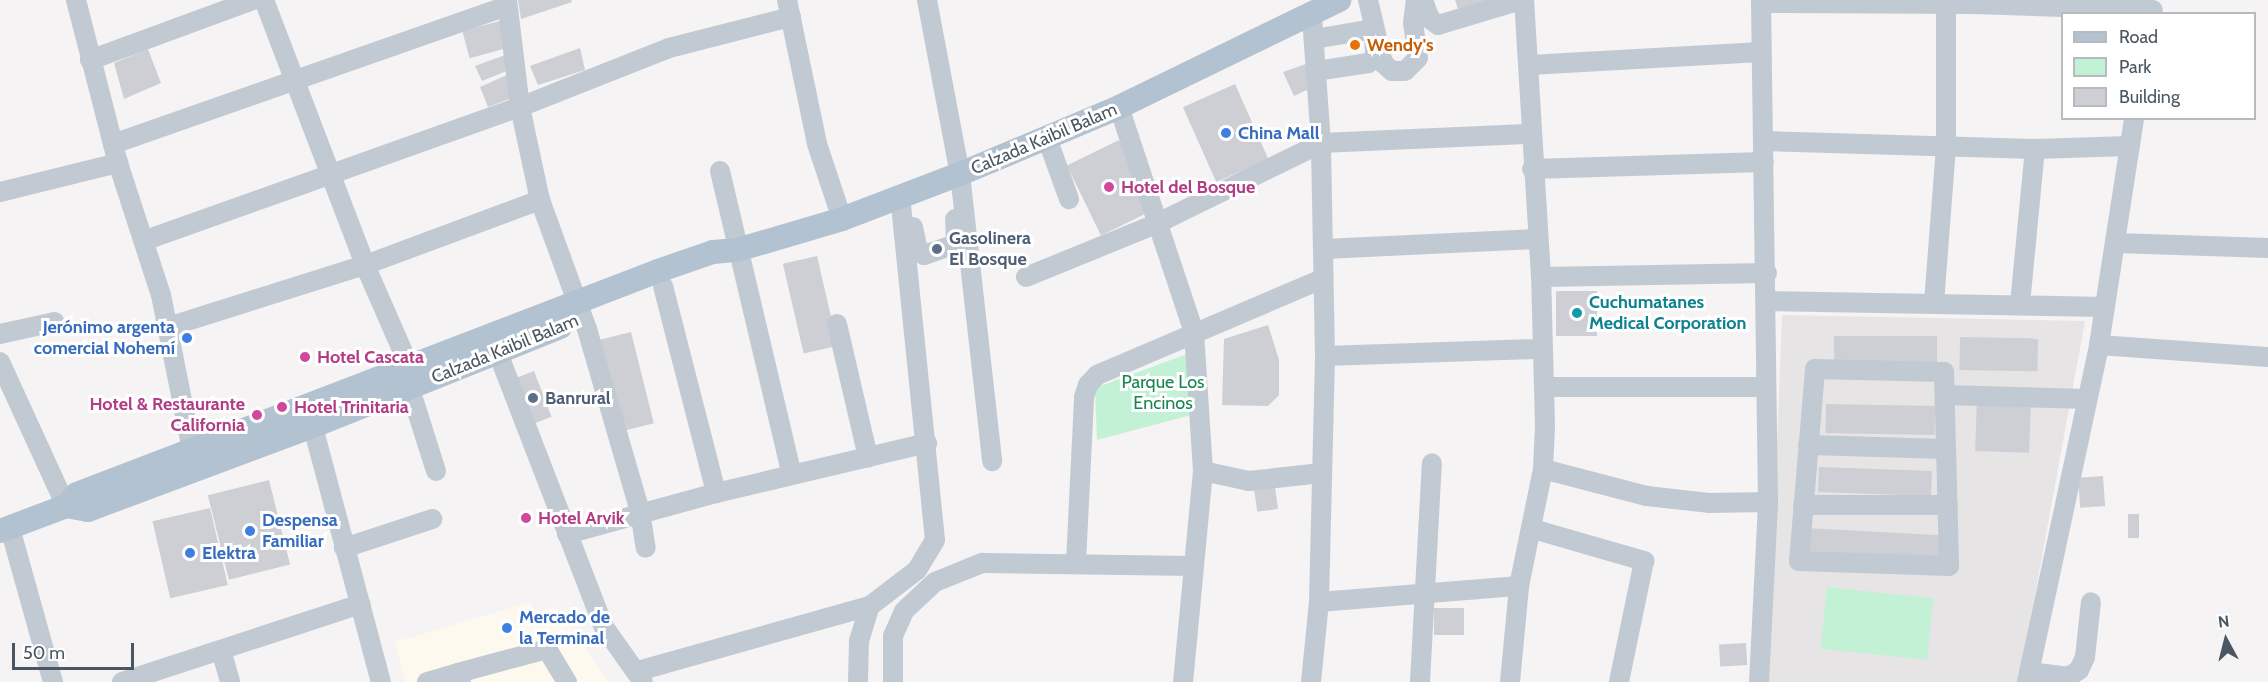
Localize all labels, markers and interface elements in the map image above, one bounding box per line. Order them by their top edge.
legend [2061,12,2256,120]
text: Road [2119,26,2158,48]
place label: Wendy's [1367,34,1434,56]
marker: Wendy's [1348,38,1362,52]
text: Park [2119,56,2151,78]
text: Building [2119,86,2180,108]
street label: Calzada Kaibil Balam [968,98,1120,180]
place label: China Mall [1238,122,1319,144]
marker: China Mall [1219,126,1233,140]
place label: Hotel del Bosque [1121,176,1255,198]
marker: Hotel del Bosque [1102,180,1116,194]
place label: Gasolinera El Bosque [949,228,1031,270]
marker: Gasolinera El Bosque [930,242,944,256]
place label: Cuchumatanes Medical Corporation [1589,292,1746,334]
marker: Cuchumatanes Medical Corporation [1570,306,1584,320]
street label: Calzada Kaibil Balam [428,310,582,388]
place label: Jerónimo argenta comercial Nohemí [34,317,175,360]
marker: Jerónimo argenta comercial Nohemí [180,331,194,345]
place label: Hotel Cascata [317,346,424,368]
marker: Hotel Cascata [298,350,312,364]
park label: Parque Los Encinos [1121,372,1205,415]
place label: Banrural [545,387,611,409]
marker: Banrural [526,391,540,405]
place label: Hotel & Restaurante California [89,394,245,436]
place label: Hotel Trinitaria [294,396,409,418]
marker: Hotel Trinitaria [275,400,289,414]
marker: Hotel & Restaurante California [250,408,264,422]
place label: Hotel Arvik [538,507,624,529]
place label: Despensa Familiar [262,510,338,552]
marker: Hotel Arvik [519,511,533,525]
marker: Despensa Familiar [243,524,257,538]
place label: Elektra [202,542,256,564]
marker: Elektra [183,546,197,560]
place label: Mercado de la Terminal [519,607,610,650]
north arrow [2196,610,2256,670]
text: N [2217,612,2231,632]
marker: Mercado de la Terminal [500,621,514,635]
scale bar [15,631,136,669]
text: 50 m [23,642,65,664]

